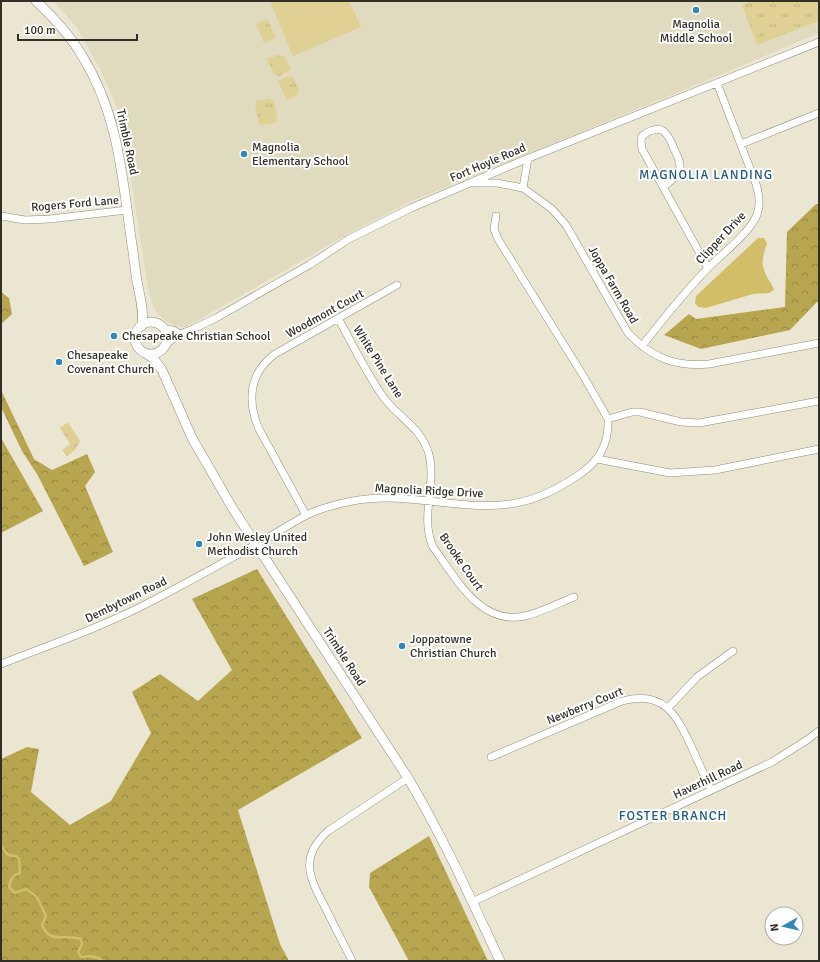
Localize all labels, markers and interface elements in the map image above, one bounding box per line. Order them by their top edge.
marker: Magnolia Middle School [691,5,701,15]
scale bar [18,16,137,42]
place label: Magnolia Middle School [660,17,733,46]
text: 100 m [24,23,56,38]
street label: Trimble Road [113,108,141,176]
place label: Magnolia Elementary School [252,140,349,169]
street label: Fort Hoyle Road [448,140,528,186]
marker: Magnolia Elementary School [239,149,249,159]
district label: MAGNOLIA LANDING [639,167,773,183]
street label: Rogers Ford Lane [30,193,120,215]
street label: Clipper Drive [693,209,749,267]
street label: Joppa Farm Road [585,243,641,327]
street label: Woodmont Court [283,286,367,342]
street label: White Pine Lane [350,323,406,401]
place label: Chesapeake Christian School [122,329,271,344]
marker: Chesapeake Christian School [109,331,119,341]
place label: Chesapeake Covenant Church [67,348,154,377]
marker: Chesapeake Covenant Church [54,357,64,367]
street label: Magnolia Ridge Drive [374,481,484,501]
place label: John Wesley United Methodist Church [207,530,307,559]
street label: Brooke Court [436,530,486,594]
marker: John Wesley United Methodist Church [194,539,204,549]
street label: Dembytown Road [83,574,169,626]
street label: Trimble Road [320,625,368,689]
place label: Joppatowne Christian Church [410,632,496,661]
marker: Joppatowne Christian Church [397,641,407,651]
street label: Newberry Court [545,684,625,728]
street label: Haverhill Road [671,757,745,803]
district label: FOSTER BRANCH [619,808,727,824]
north arrow [764,906,804,946]
text: N [768,923,782,932]

